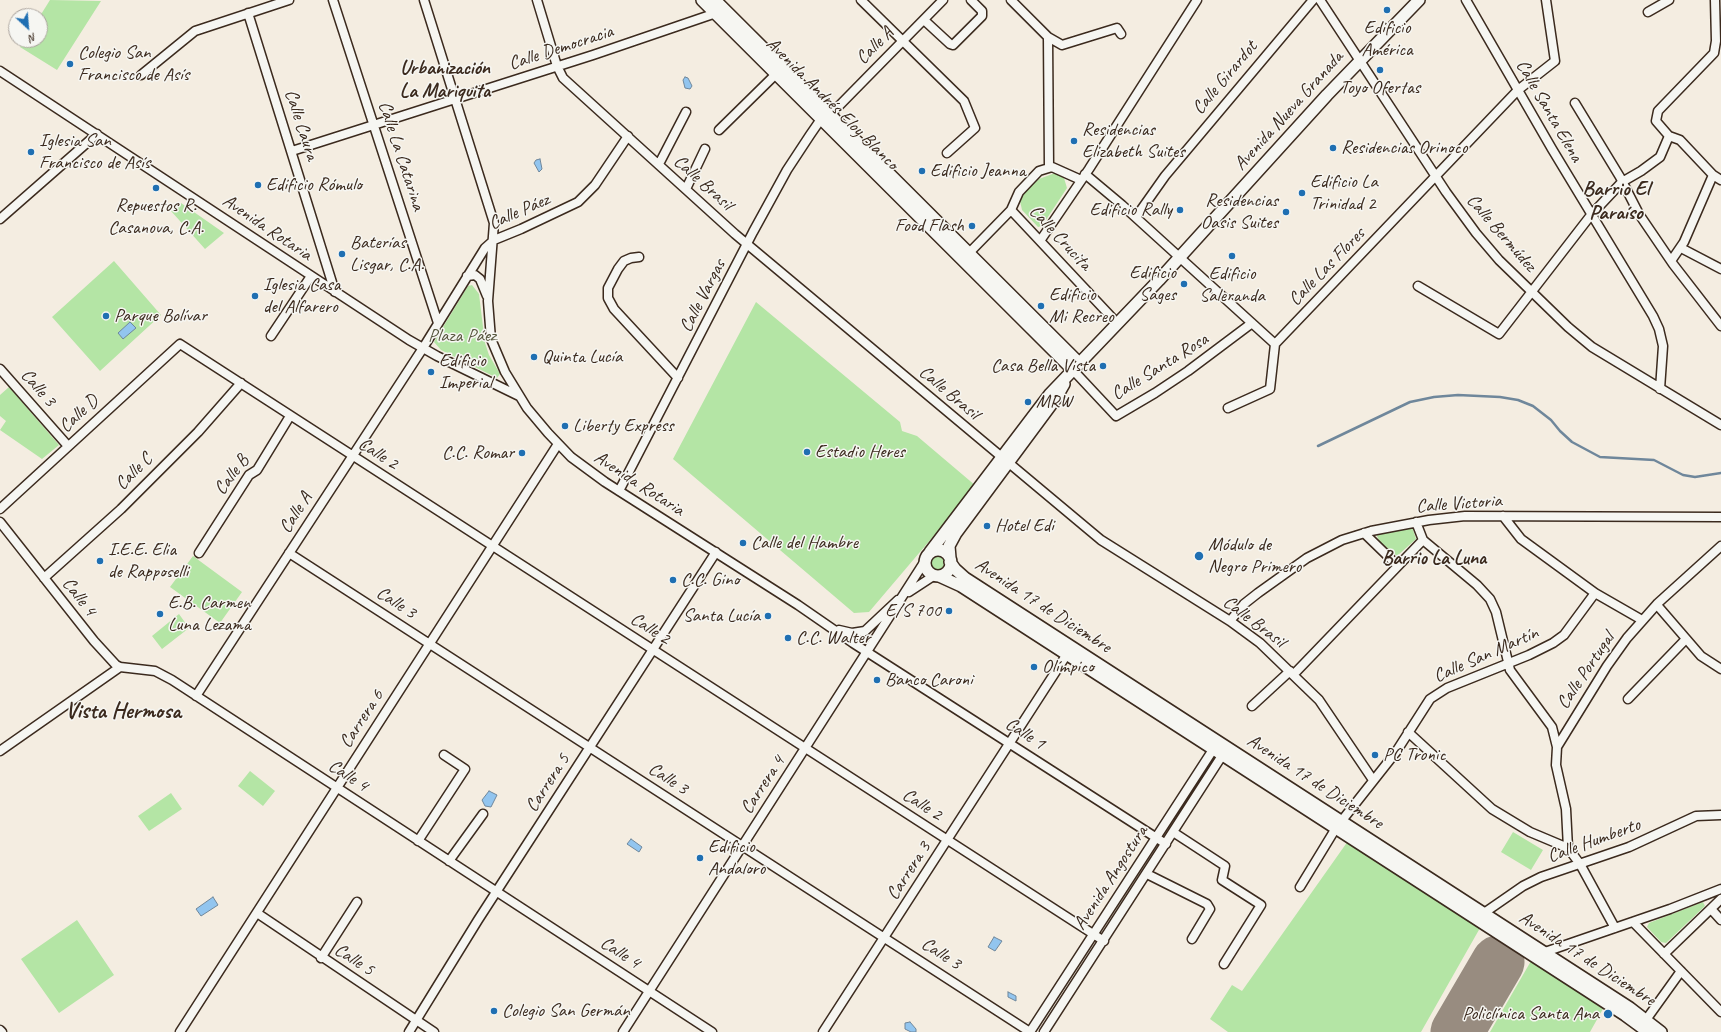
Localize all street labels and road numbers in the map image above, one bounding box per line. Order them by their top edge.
street label: Calle Democracia [506,20,616,76]
street label: Calle A [851,22,899,70]
street label: Avenida Andrés Eloy Blanco [761,33,903,175]
street label: Calle Girardot [1188,36,1262,120]
street label: Avenida Nueva Granada [1229,47,1349,175]
street label: Calle Santa Elena [1511,56,1587,166]
street label: Calle Caura [279,87,323,163]
street label: Calle La Catarina [373,98,429,214]
street label: Calle Brasil [668,150,738,216]
street label: Calle Páez [485,189,553,235]
street label: Calle Bermúdez [1461,189,1541,277]
street label: Avenida Rotaria [218,190,316,266]
street label: Calle Crucita [1024,200,1096,276]
street label: Calle Las Flores [1284,223,1370,311]
street label: Calle Vargas [675,256,731,336]
street label: Calle Santa Rosa [1107,328,1213,406]
street label: Calle Brasil [914,361,984,425]
street label: Calle 3 [15,364,61,412]
street label: Calle D [55,390,103,438]
street label: Calle 2 [354,433,402,475]
street label: Avenida Rotaria [590,446,688,522]
street label: Calle C [111,449,157,495]
street label: Calle B [210,450,254,500]
street label: Calle A [274,488,318,538]
street label: Calle Victoria [1415,490,1503,518]
street label: Avenida 17 de Diciembre [971,553,1115,659]
street label: Calle 4 [57,573,101,621]
street label: Calle 3 [372,582,420,624]
street label: Calle Brasil [1218,591,1290,653]
street label: Calle 2 [626,608,674,650]
street label: Calle San Martín [1430,622,1542,688]
street label: Calle Portugal [1552,628,1620,714]
street label: Carrera 6 [335,686,389,752]
street label: Calle 1 [1001,713,1049,755]
street label: Avenida 17 de Diciembre [1243,729,1387,835]
street label: Carrera 5 [521,750,575,816]
street label: Carrera 4 [736,752,790,818]
street label: Calle 4 [324,755,372,797]
street label: Calle 3 [644,758,692,800]
street label: Calle 2 [898,784,946,826]
street label: Calle Humberto [1544,814,1644,868]
street label: Avenida Angostura [1069,822,1153,934]
street label: Carrera 3 [882,838,936,904]
street label: Avenida 17 de Diciembre [1515,906,1659,1012]
street label: Calle 4 [596,932,644,974]
street label: Calle 3 [917,933,965,975]
street label: Calle 5 [330,939,378,981]

